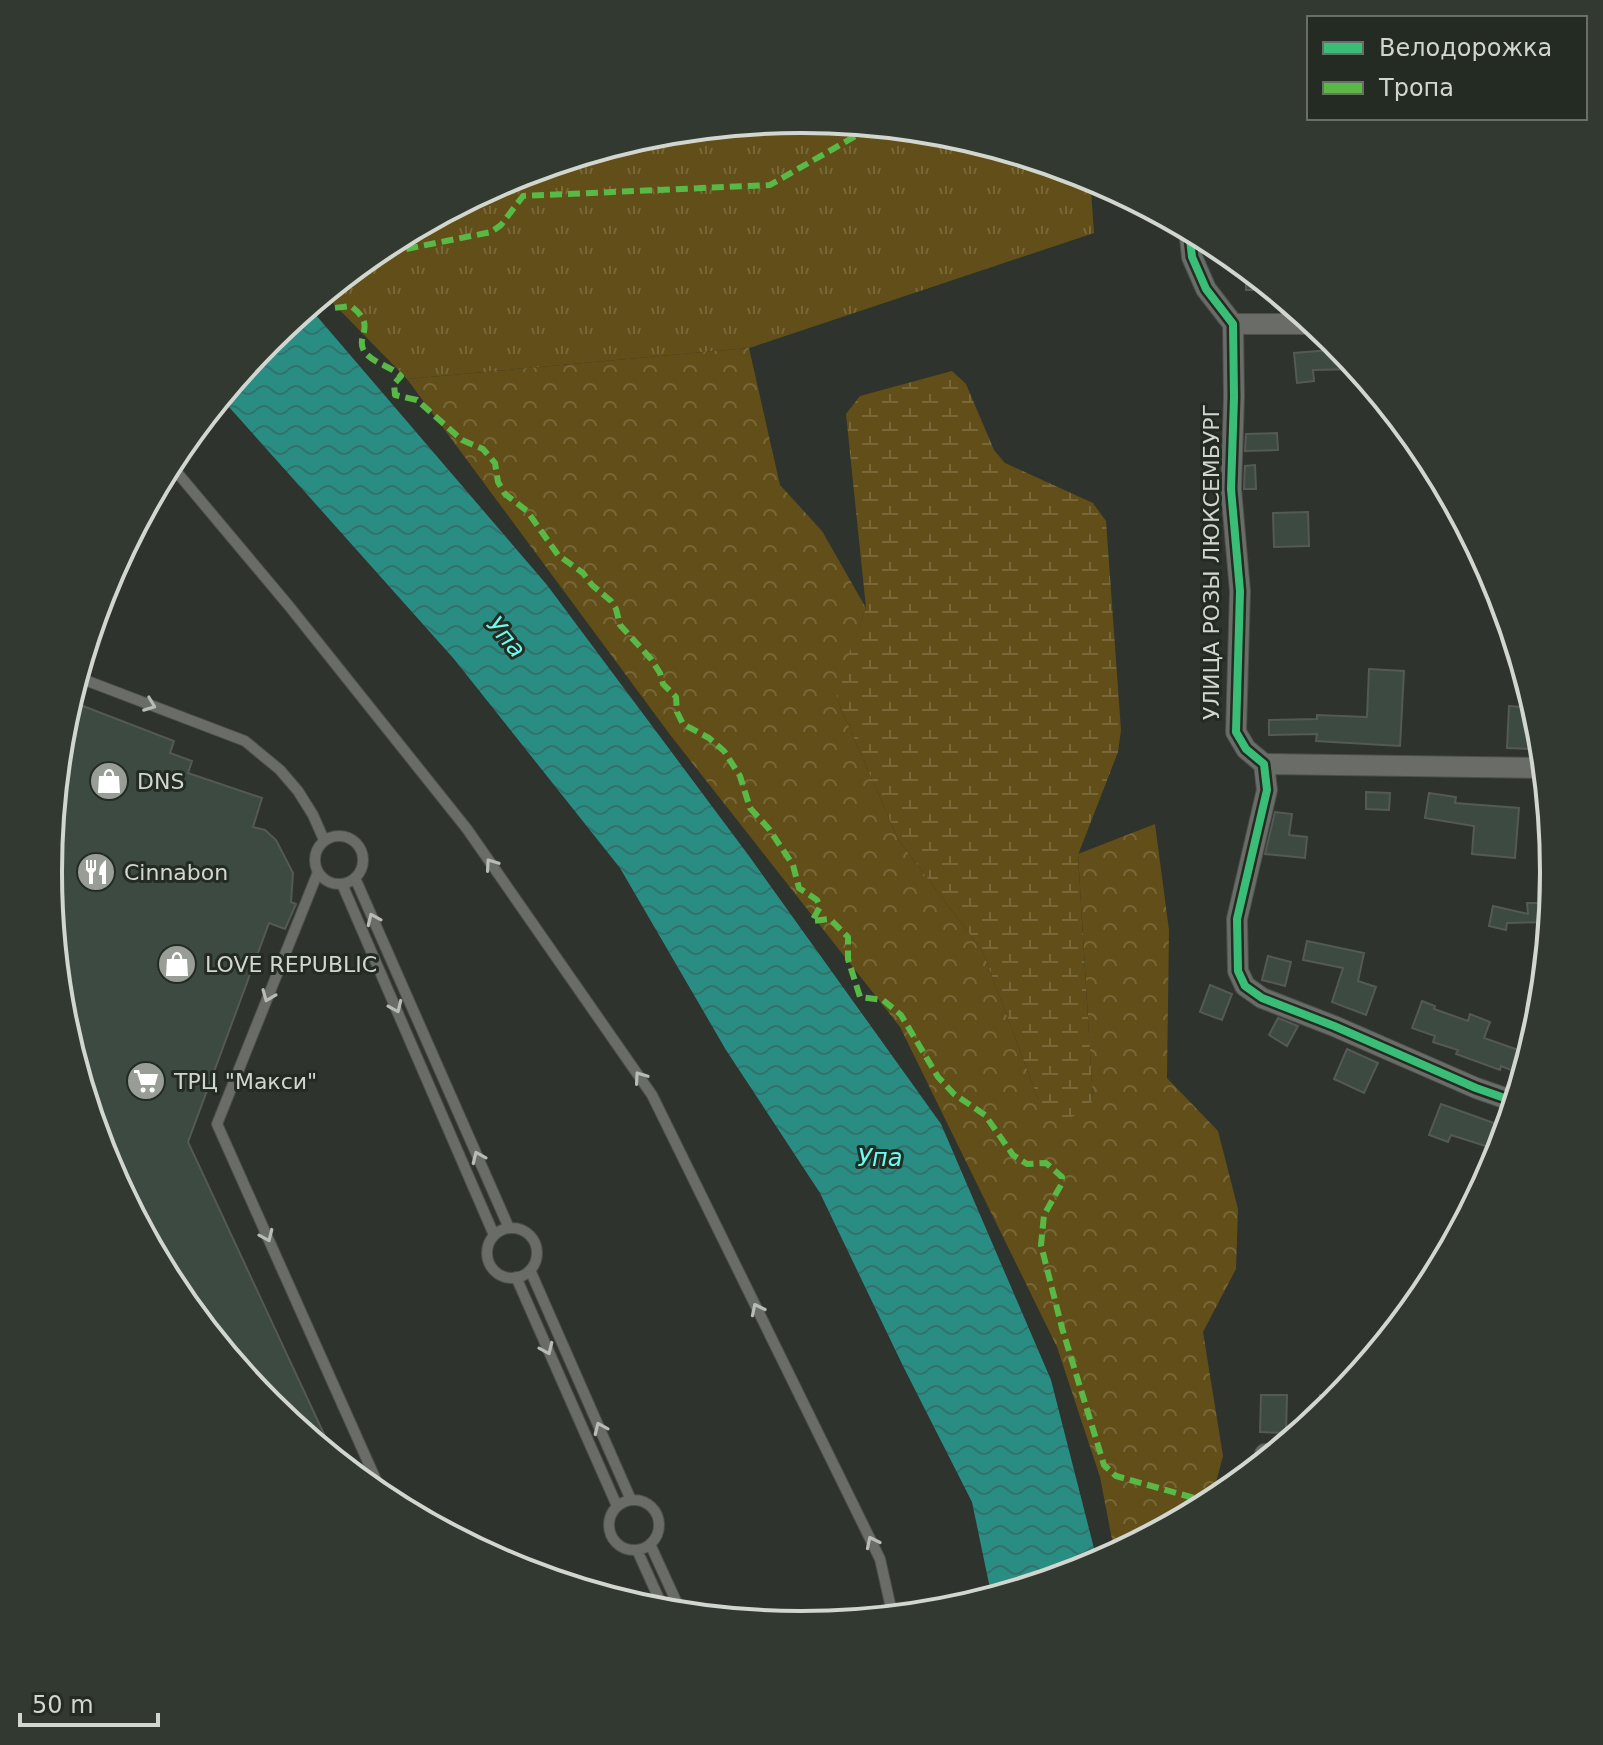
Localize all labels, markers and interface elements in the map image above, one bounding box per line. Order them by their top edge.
legend [1307,16,1587,120]
text: Велодорожка [1379,34,1552,62]
text: Тропа [1378,74,1454,102]
street label: УЛИЦА РОЗЫ ЛЮКСЕМБУРГ [1199,404,1224,720]
water label: Упа [481,611,531,663]
one-way arrow [142,695,156,712]
shop icon: DNS [88,760,130,802]
place label: DNS [137,769,184,794]
restaurant icon: Cinnabon [75,851,117,893]
one-way arrow [486,858,501,872]
place label: Cinnabon [124,860,228,885]
one-way arrow [367,912,383,927]
shop icon: LOVE REPUBLIC [156,943,198,985]
place label: LOVE REPUBLIC [205,952,377,977]
one-way arrow [261,988,277,1002]
one-way arrow [386,999,402,1013]
supermarket icon: ТРЦ "Макси" [125,1060,167,1102]
place label: ТРЦ "Макси" [173,1069,317,1094]
one-way arrow [635,1072,650,1086]
water label: Упа [857,1144,903,1172]
one-way arrow [472,1150,488,1165]
one-way arrow [257,1228,273,1243]
one-way arrow [751,1303,767,1317]
one-way arrow [538,1341,554,1355]
one-way arrow [593,1422,609,1437]
one-way arrow [866,1536,881,1551]
scale bar [20,1677,158,1727]
text: 50 m [32,1691,94,1719]

